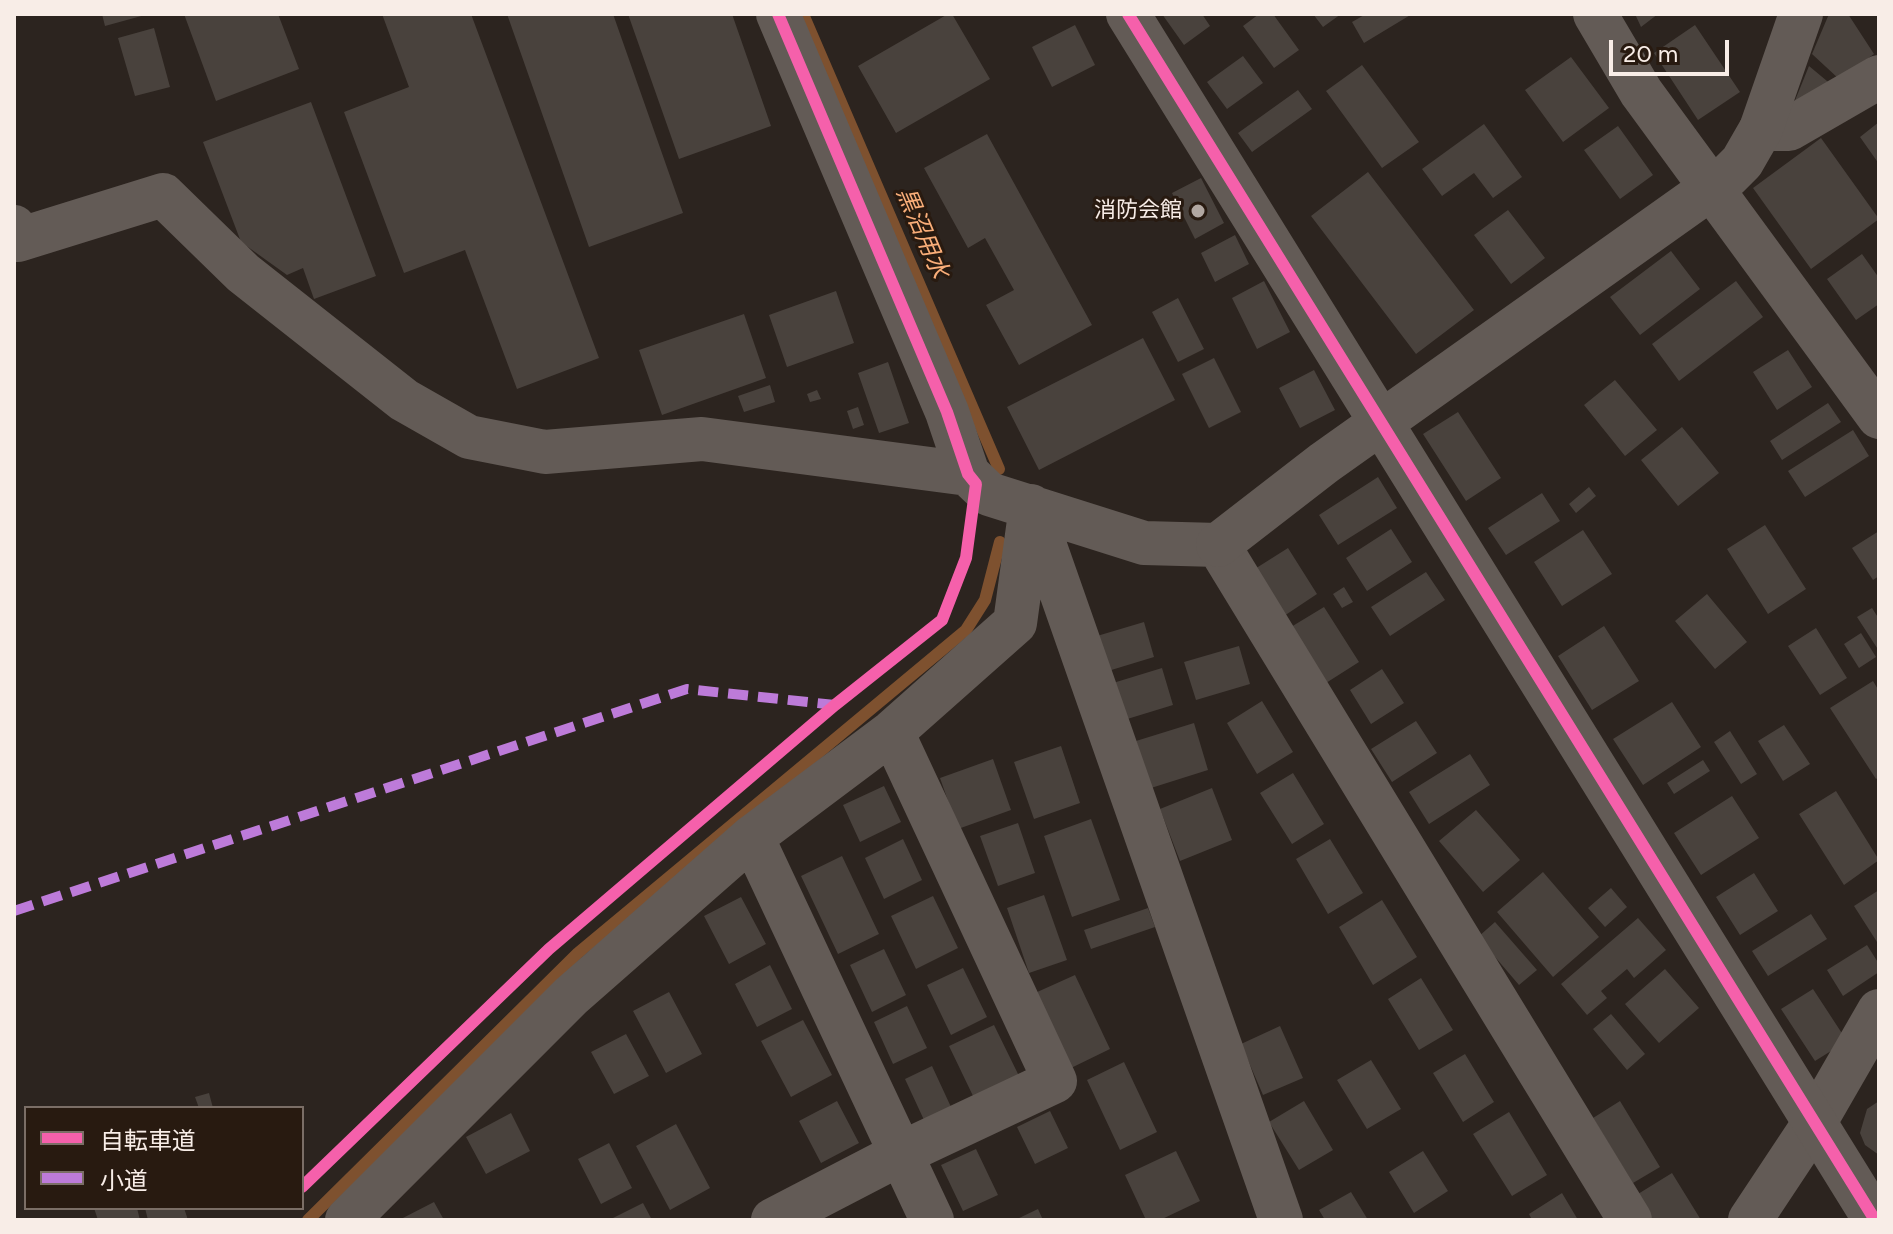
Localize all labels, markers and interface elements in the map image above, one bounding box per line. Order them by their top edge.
scale bar [1613,24,1733,74]
text: 20 m [1623,39,1678,68]
water label: 黒沼用水 [890,183,954,283]
place label: 消防会館 [1094,198,1182,224]
marker: 消防会館 [1189,202,1207,220]
legend [24,1106,304,1210]
text: 自転車道 [100,1126,196,1155]
text: 小道 [100,1166,148,1195]

